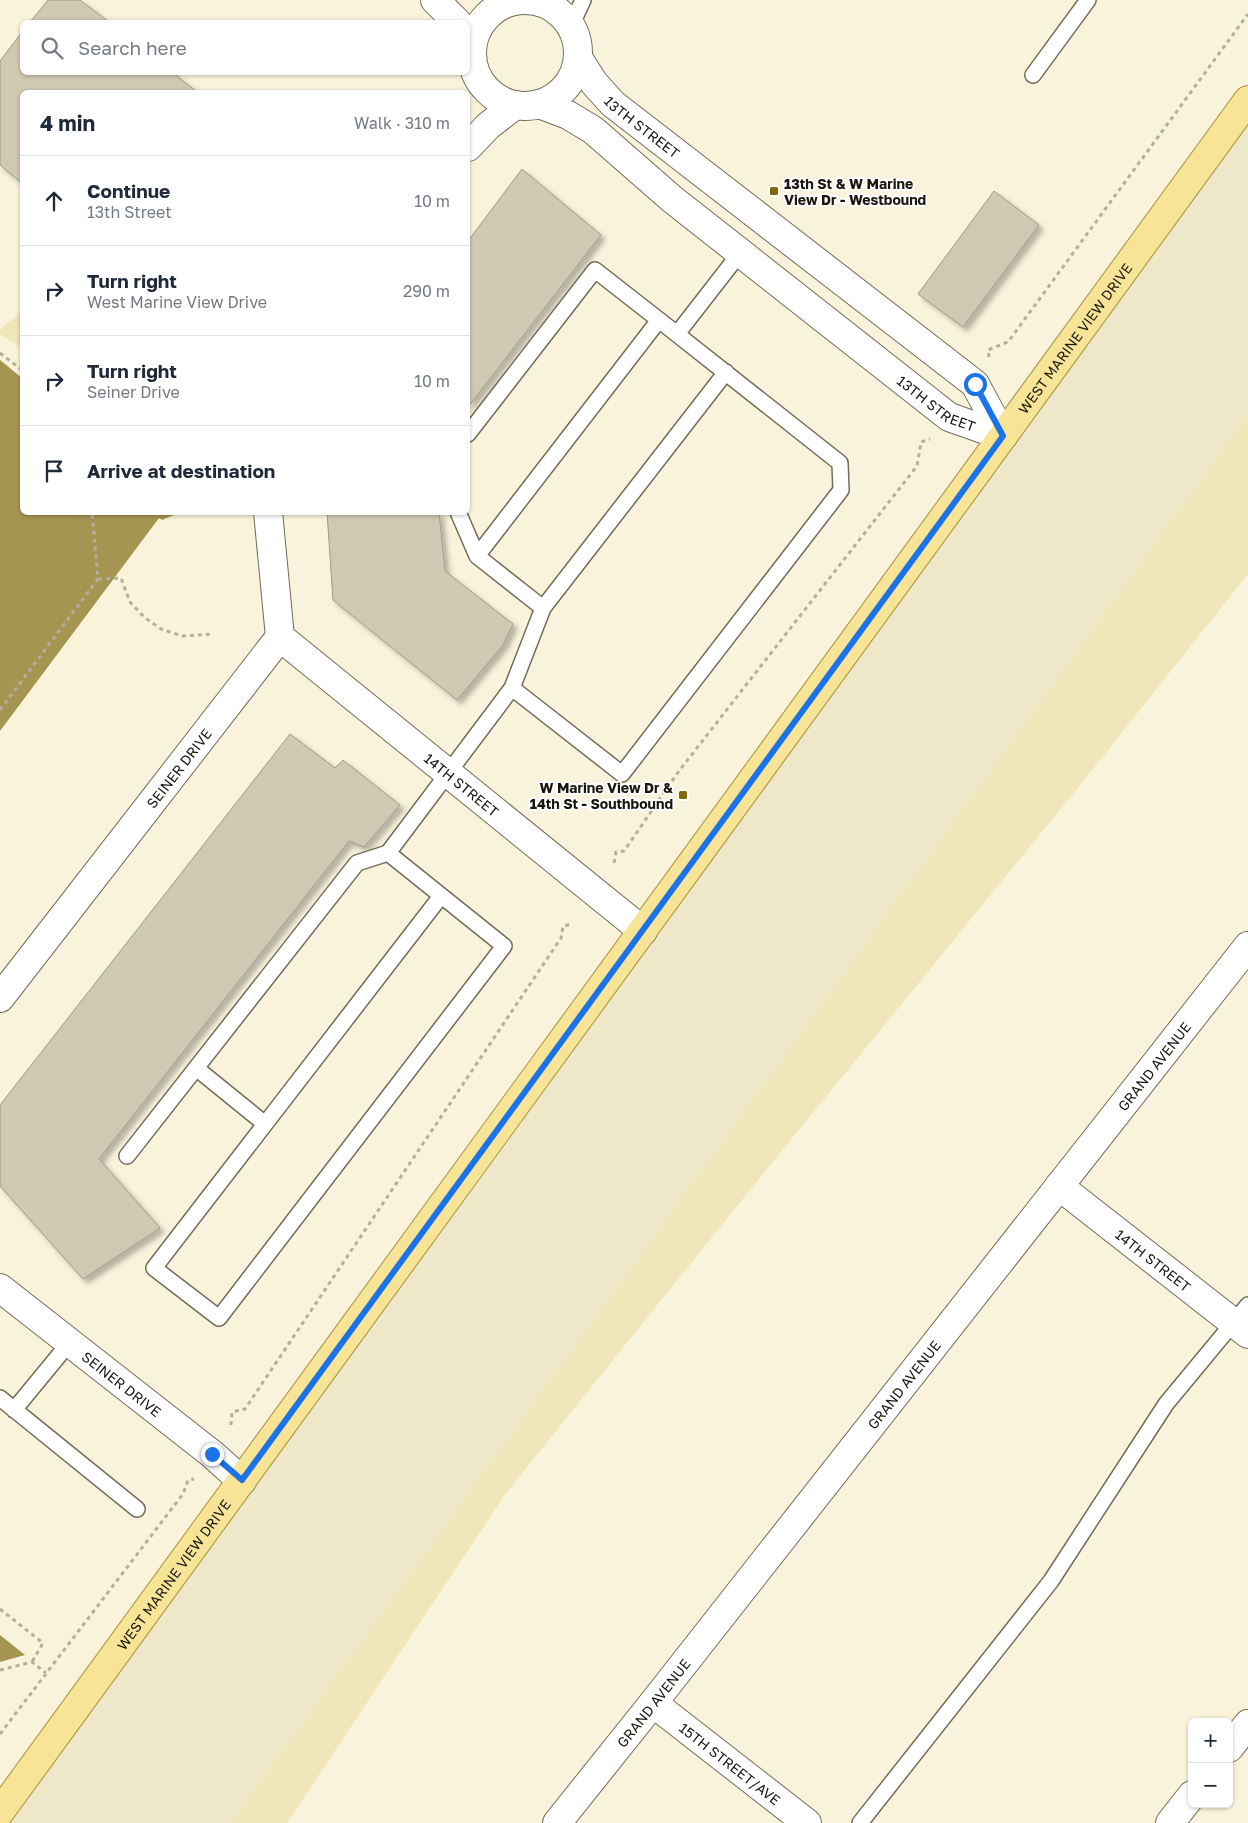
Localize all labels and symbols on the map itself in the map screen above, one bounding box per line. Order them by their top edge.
street label: 13TH STREET [601,92,684,161]
place label: 13th St & W Marine View Dr - Westbound [784,175,926,208]
marker: 13th St & W Marine View Dr - Westbound [768,185,780,197]
street label: WEST MARINE VIEW DRIVE [1014,259,1135,417]
street label: 13TH STREET [894,371,978,434]
route start [964,373,987,396]
street label: SEINER DRIVE [142,725,214,811]
street label: 14TH STREET [421,749,503,820]
place label: W Marine View Dr & 14th St - Southbound [530,779,673,812]
marker: W Marine View Dr & 14th St - Southbound [677,789,689,801]
street label: GRAND AVENUE [1114,1018,1194,1114]
street label: 14TH STREET [1112,1225,1195,1295]
street label: GRAND AVENUE [863,1337,944,1432]
street label: SEINER DRIVE [79,1347,165,1420]
route end [201,1443,224,1466]
street label: WEST MARINE VIEW DRIVE [113,1496,234,1653]
street label: GRAND AVENUE [613,1655,693,1750]
street label: 15TH STREET/AVE [676,1719,784,1808]

